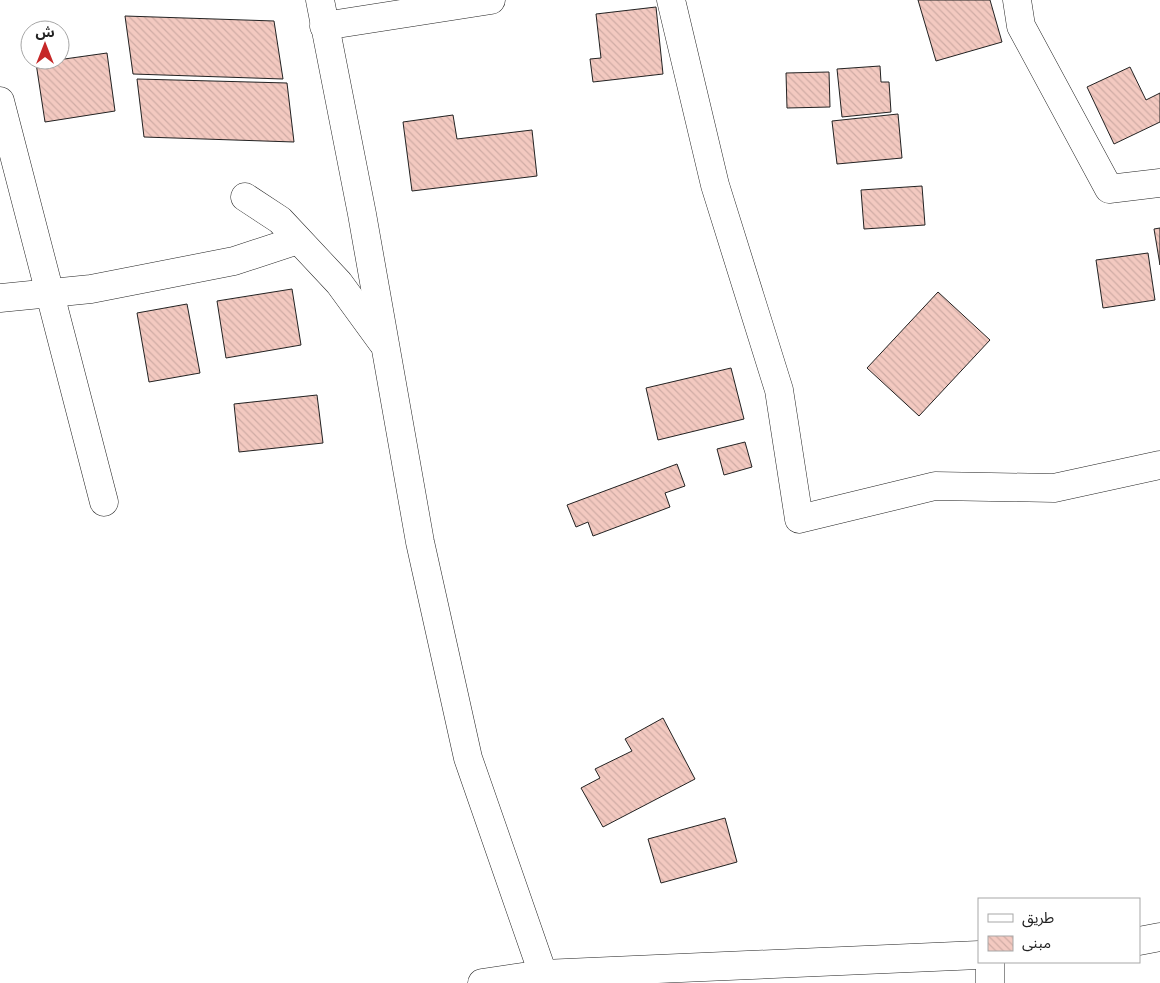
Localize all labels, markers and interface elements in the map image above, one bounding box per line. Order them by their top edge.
north arrow [20,20,70,70]
text: ش [35,23,55,40]
legend [978,898,1140,963]
text: طريق [1022,908,1054,928]
text: مبنى [1022,933,1051,952]

